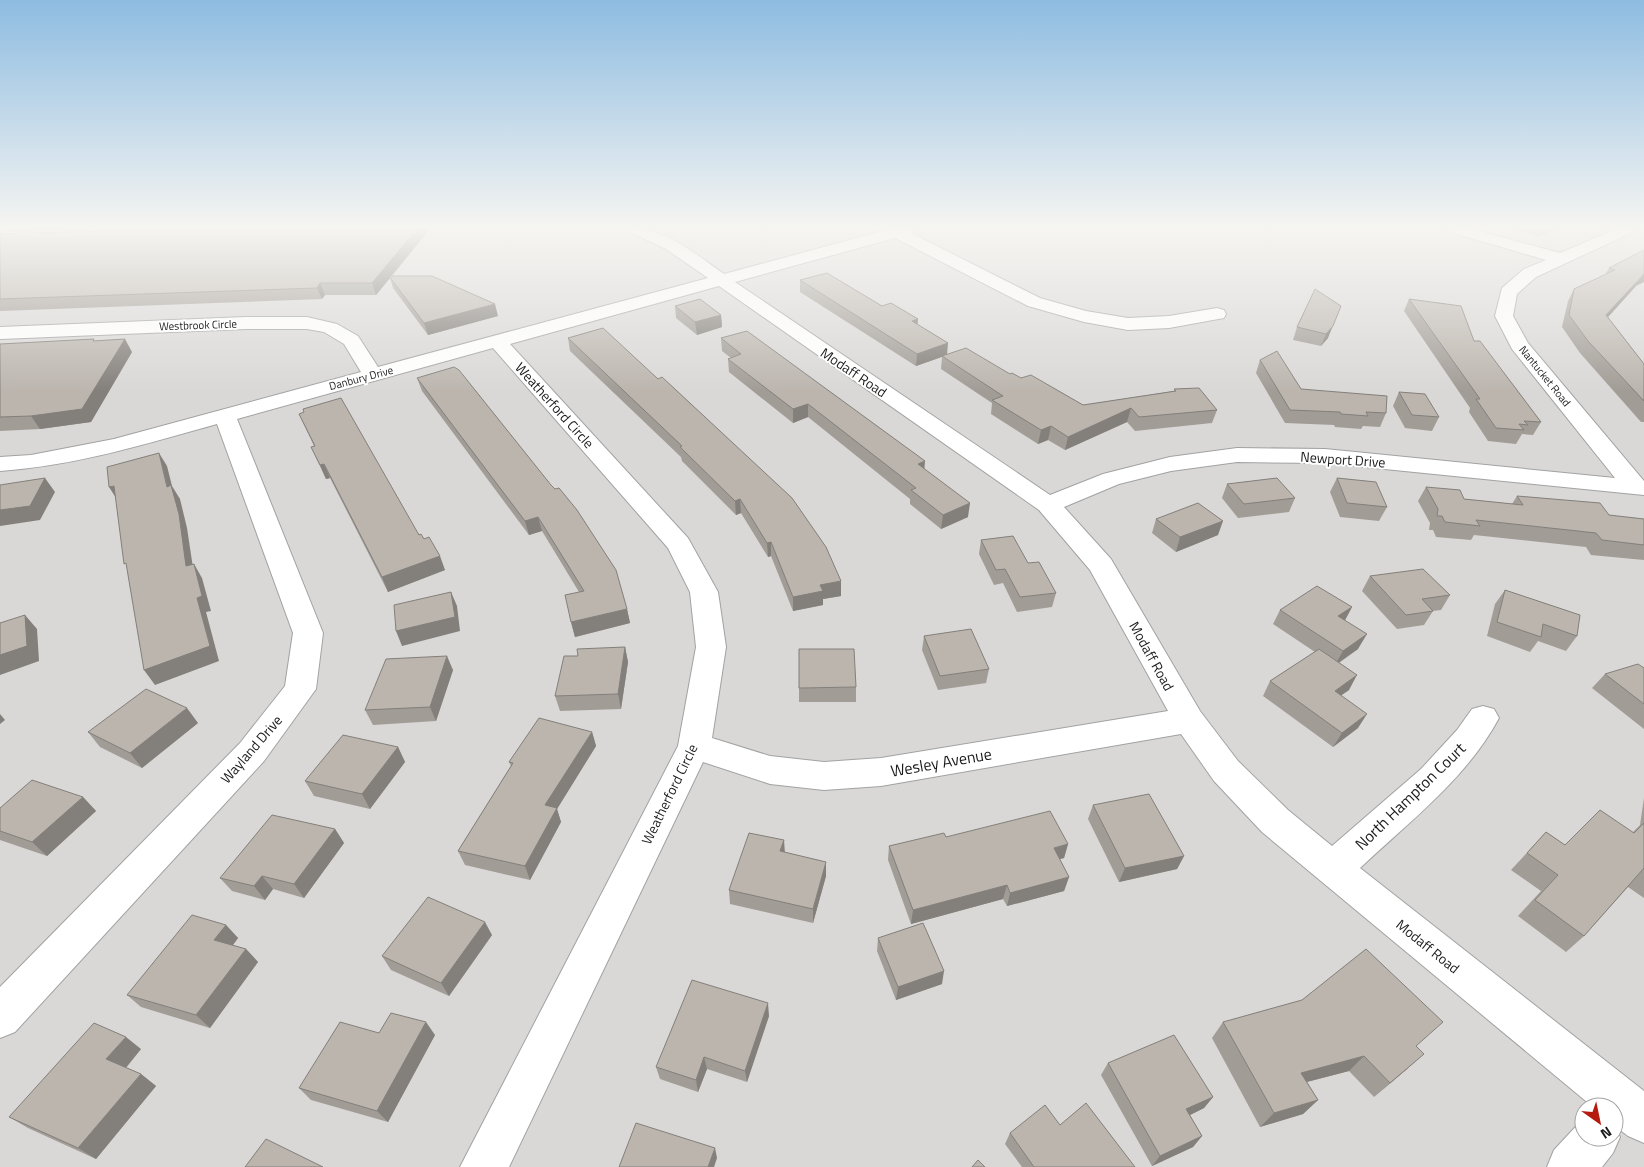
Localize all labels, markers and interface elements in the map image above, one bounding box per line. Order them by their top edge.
street label: Westbrook Circle [159,316,238,334]
street label: Modaff Road [817,342,891,402]
street label: Nantucket Road [1515,342,1575,410]
street label: Weatherford Circle [511,357,599,453]
street label: Danbury Drive [327,362,395,394]
street label: Newport Drive [1300,446,1386,472]
street label: Modaff Road [1124,618,1180,694]
street label: Wayland Drive [215,710,287,788]
street label: North Hampton Court [1349,736,1471,855]
street label: Weatherford Circle [636,740,702,848]
street label: Wesley Avenue [889,741,993,783]
street label: Modaff Road [1392,914,1464,978]
north arrow [1574,1097,1624,1147]
text: N [1597,1122,1616,1145]

